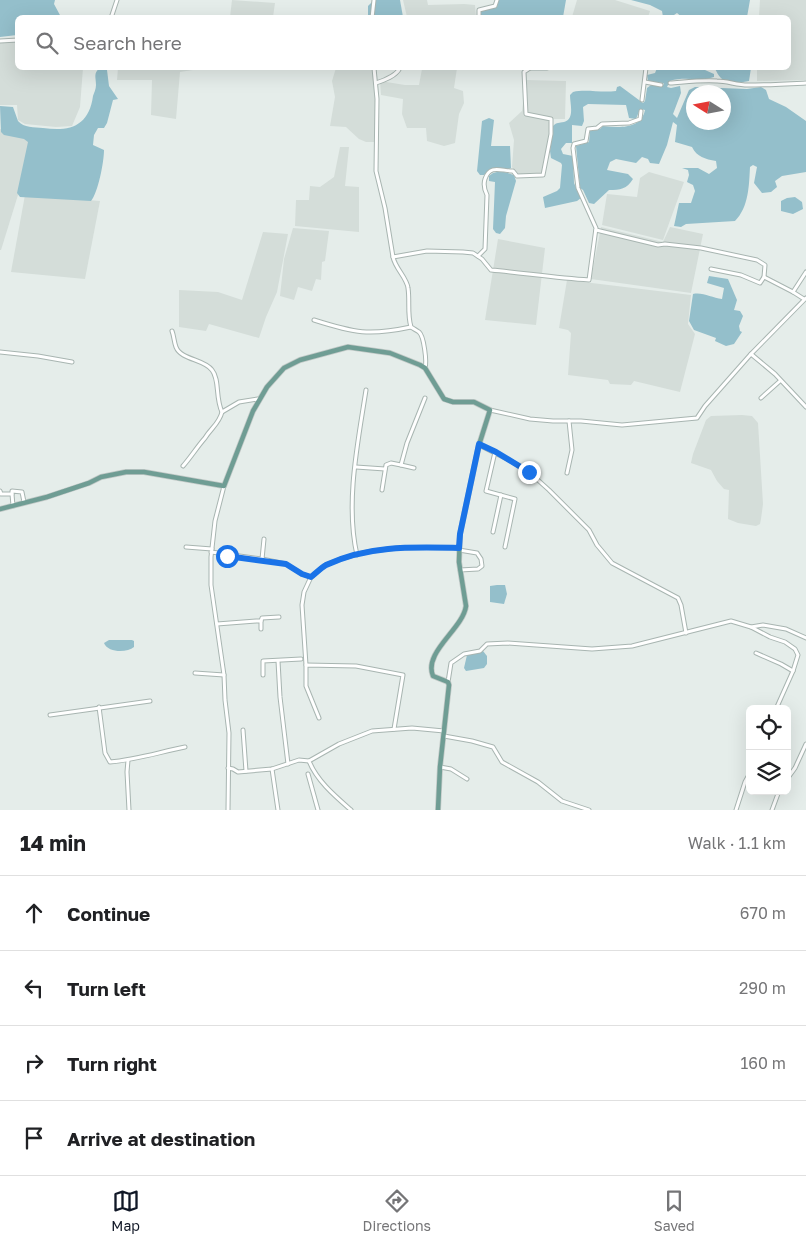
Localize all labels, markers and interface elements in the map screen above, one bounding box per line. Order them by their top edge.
search box [15,15,791,70]
icon: search [33,29,61,57]
text: Search here [73,31,182,54]
north arrow [686,85,731,130]
route end [518,461,541,484]
route start [216,545,239,568]
map controls [746,705,791,795]
button: locate [746,705,791,750]
button: layers [746,750,791,795]
text: 14 min [20,830,86,856]
text: Walk · 1.1 km [688,833,786,853]
icon: ahead [20,899,48,927]
text: Continue [67,902,150,925]
text: 670 m [740,903,786,923]
icon: left [20,974,48,1002]
text: Turn left [67,977,146,1000]
text: 290 m [739,978,786,998]
icon: right [20,1049,48,1077]
text: Turn right [67,1052,157,1075]
text: 160 m [740,1053,786,1073]
icon: arrive [20,1124,48,1152]
text: Arrive at destination [67,1127,255,1150]
tab: Map [111,1187,140,1234]
tab: Directions [363,1187,431,1234]
tab: Saved [654,1187,695,1234]

